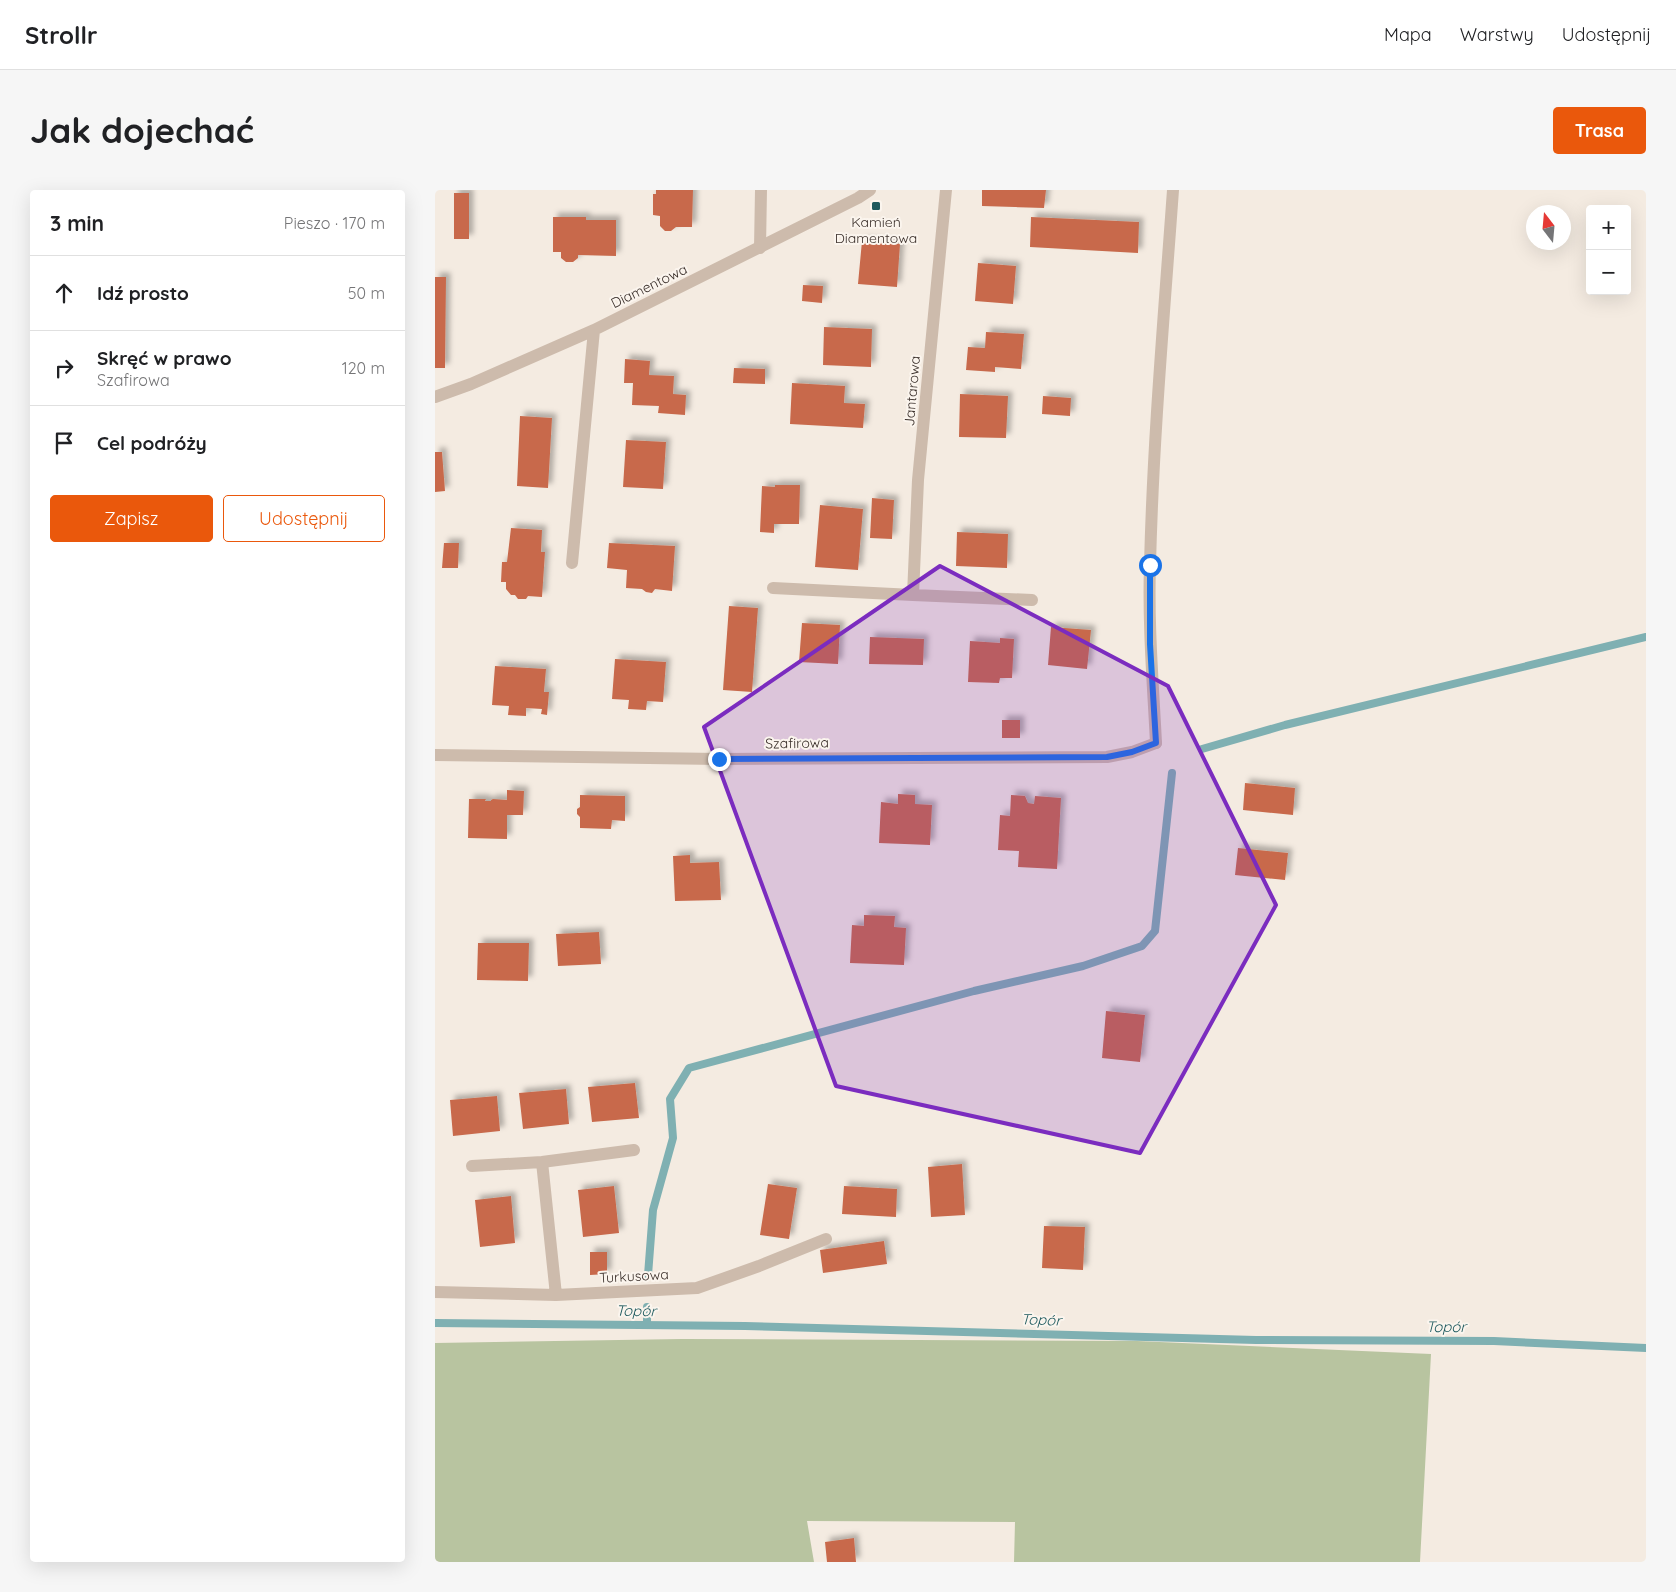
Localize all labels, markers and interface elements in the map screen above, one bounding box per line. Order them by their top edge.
text: Strollr [25,20,97,50]
text: Mapa [1384,23,1432,46]
text: Warstwy [1460,23,1534,46]
text: Udostępnij [1562,23,1651,46]
button: Trasa [1553,107,1646,154]
text: Jak dojechać [30,108,254,152]
marker: Kamień Diamentowa [870,200,882,212]
north arrow [1526,205,1571,250]
map controls [1586,205,1631,295]
button: + [1586,205,1631,250]
text: 3 min [50,210,104,236]
text: Pieszo · 170 m [284,213,385,233]
place label: Kamień Diamentowa [835,213,917,247]
button: − [1586,250,1631,295]
street label: Diamentowa [608,260,690,312]
icon: ahead [50,279,78,307]
text: Idź prosto [97,281,189,305]
text: 50 m [348,283,385,303]
text: Skręć w prawo [97,346,232,370]
icon: right [50,354,78,382]
street label: Jantarowa [900,355,924,427]
text: 120 m [342,358,385,378]
text: Szafirowa [97,370,170,390]
icon: arrive [50,429,78,457]
text: Cel podróży [97,431,207,455]
button: Zapisz [50,495,213,542]
button: Udostępnij [223,495,385,542]
route start [1139,554,1162,577]
street label: Szafirowa [765,733,829,753]
route end [708,748,731,771]
street label: Turkusowa [599,1265,669,1287]
water label: Topór [616,1301,659,1320]
water label: Topór [1021,1309,1064,1330]
water label: Topór [1426,1317,1468,1336]

